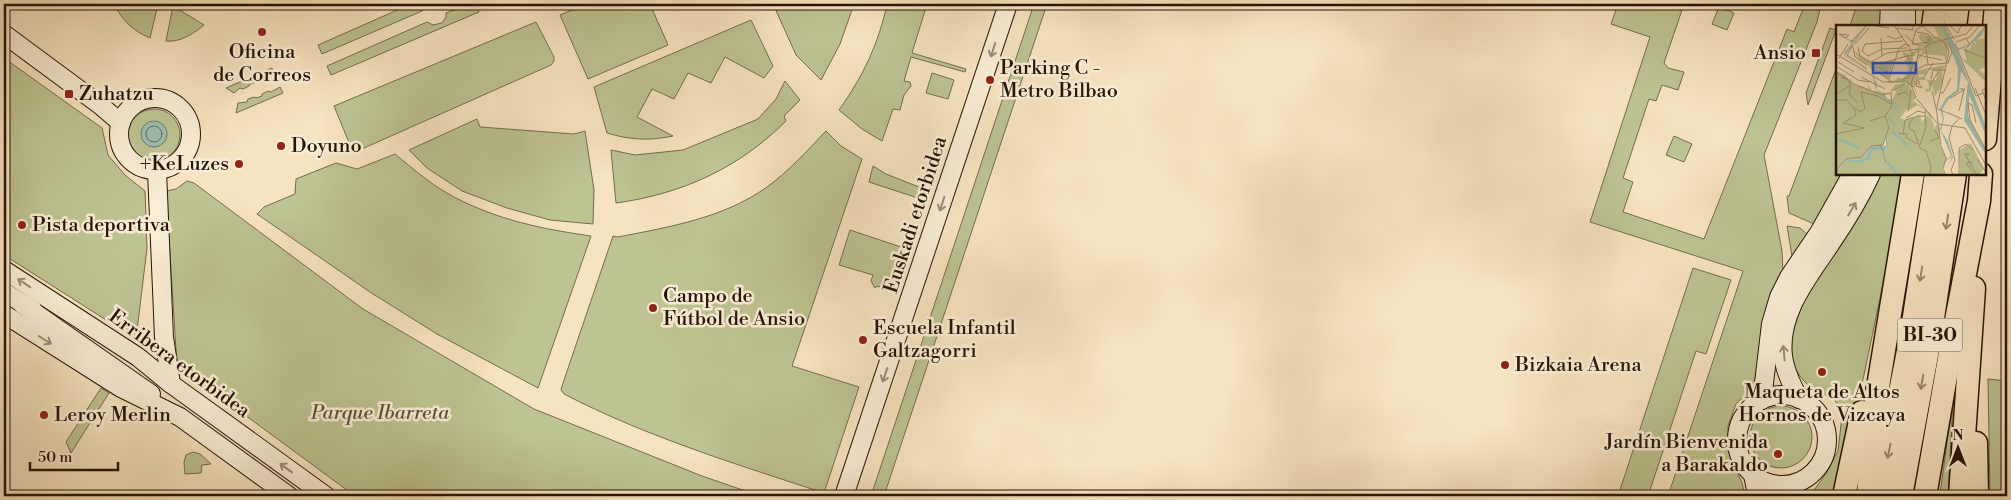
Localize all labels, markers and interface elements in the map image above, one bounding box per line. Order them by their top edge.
inset map [1836,25,1986,175]
marker: Oficina de Correos [256,26,268,38]
place label: Oficina de Correos [213,40,311,88]
place label: Ansio [1753,41,1806,66]
one-way arrow [988,42,997,57]
marker: Ansio [1810,47,1822,59]
place label: Parking C - Metro Bilbao [1000,56,1118,104]
marker: Parking C - Metro Bilbao [984,74,996,86]
place label: Zuhatzu [79,82,154,107]
marker: Zuhatzu [63,88,75,100]
street label: Euskadi etorbidea [879,133,953,297]
place label: Doyuno [291,134,362,159]
marker: Doyuno [275,140,287,152]
place label: +KeLuzes [140,152,229,177]
marker: +KeLuzes [233,158,245,170]
one-way arrow [937,196,947,212]
one-way arrow [1847,202,1857,216]
place label: Pista deportiva [32,213,171,238]
one-way arrow [1942,214,1952,230]
marker: Pista deportiva [16,219,28,231]
one-way arrow [1916,266,1926,282]
one-way arrow [17,277,31,288]
place label: Campo de Fútbol de Ansio [663,284,805,332]
marker: Campo de Fútbol de Ansio [647,302,659,314]
street label: Erribera etorbidea [103,304,255,424]
place label: Escuela Infantil Galtzagorri [873,316,1016,364]
road number: BI-30 [1898,318,1962,352]
marker: Escuela Infantil Galtzagorri [857,334,869,346]
one-way arrow [38,335,52,346]
one-way arrow [1779,345,1789,361]
place label: Bizkaia Arena [1514,353,1643,378]
marker: Bizkaia Arena [1499,359,1511,371]
marker: Maqueta de Altos Hornos de Vizcaya [1816,366,1828,378]
one-way arrow [880,367,889,382]
one-way arrow [1917,374,1927,390]
place label: Maqueta de Altos Hornos de Vizcaya [1738,380,1906,428]
park label: Parque Ibarreta [310,401,450,426]
place label: Leroy Merlin [54,403,171,428]
marker: Leroy Merlin [38,409,50,421]
north arrow [1934,422,1984,472]
text: N [1952,427,1964,445]
place label: Jardín Bienvenida a Barakaldo [1604,430,1769,478]
scale bar [30,440,118,472]
one-way arrow [1884,443,1893,459]
text: 50 m [38,448,72,467]
marker: Jardín Bienvenida a Barakaldo [1772,448,1784,460]
one-way arrow [279,463,293,473]

